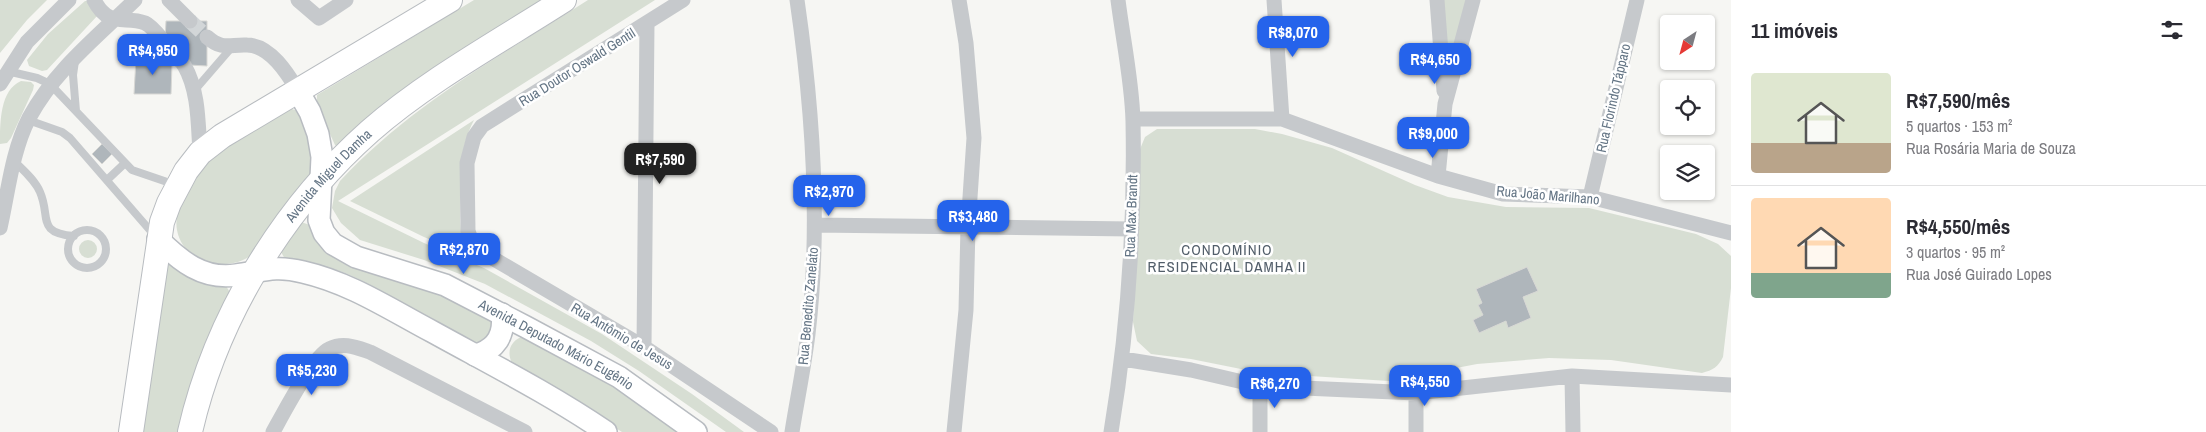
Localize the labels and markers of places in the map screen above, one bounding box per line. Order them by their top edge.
pin: R$8,070 [1247,15,1339,58]
pin: R$4,950 [107,34,199,76]
pin: R$4,650 [1389,42,1481,85]
pin: R$9,000 [1387,116,1479,159]
pin: R$7,590 [614,142,706,185]
pin: R$2,970 [783,174,875,217]
pin: R$3,480 [927,200,1019,242]
pin: R$2,870 [418,232,510,275]
pin: R$5,230 [266,354,358,396]
pin: R$4,550 [1379,364,1471,407]
pin: R$6,270 [1229,366,1321,409]

